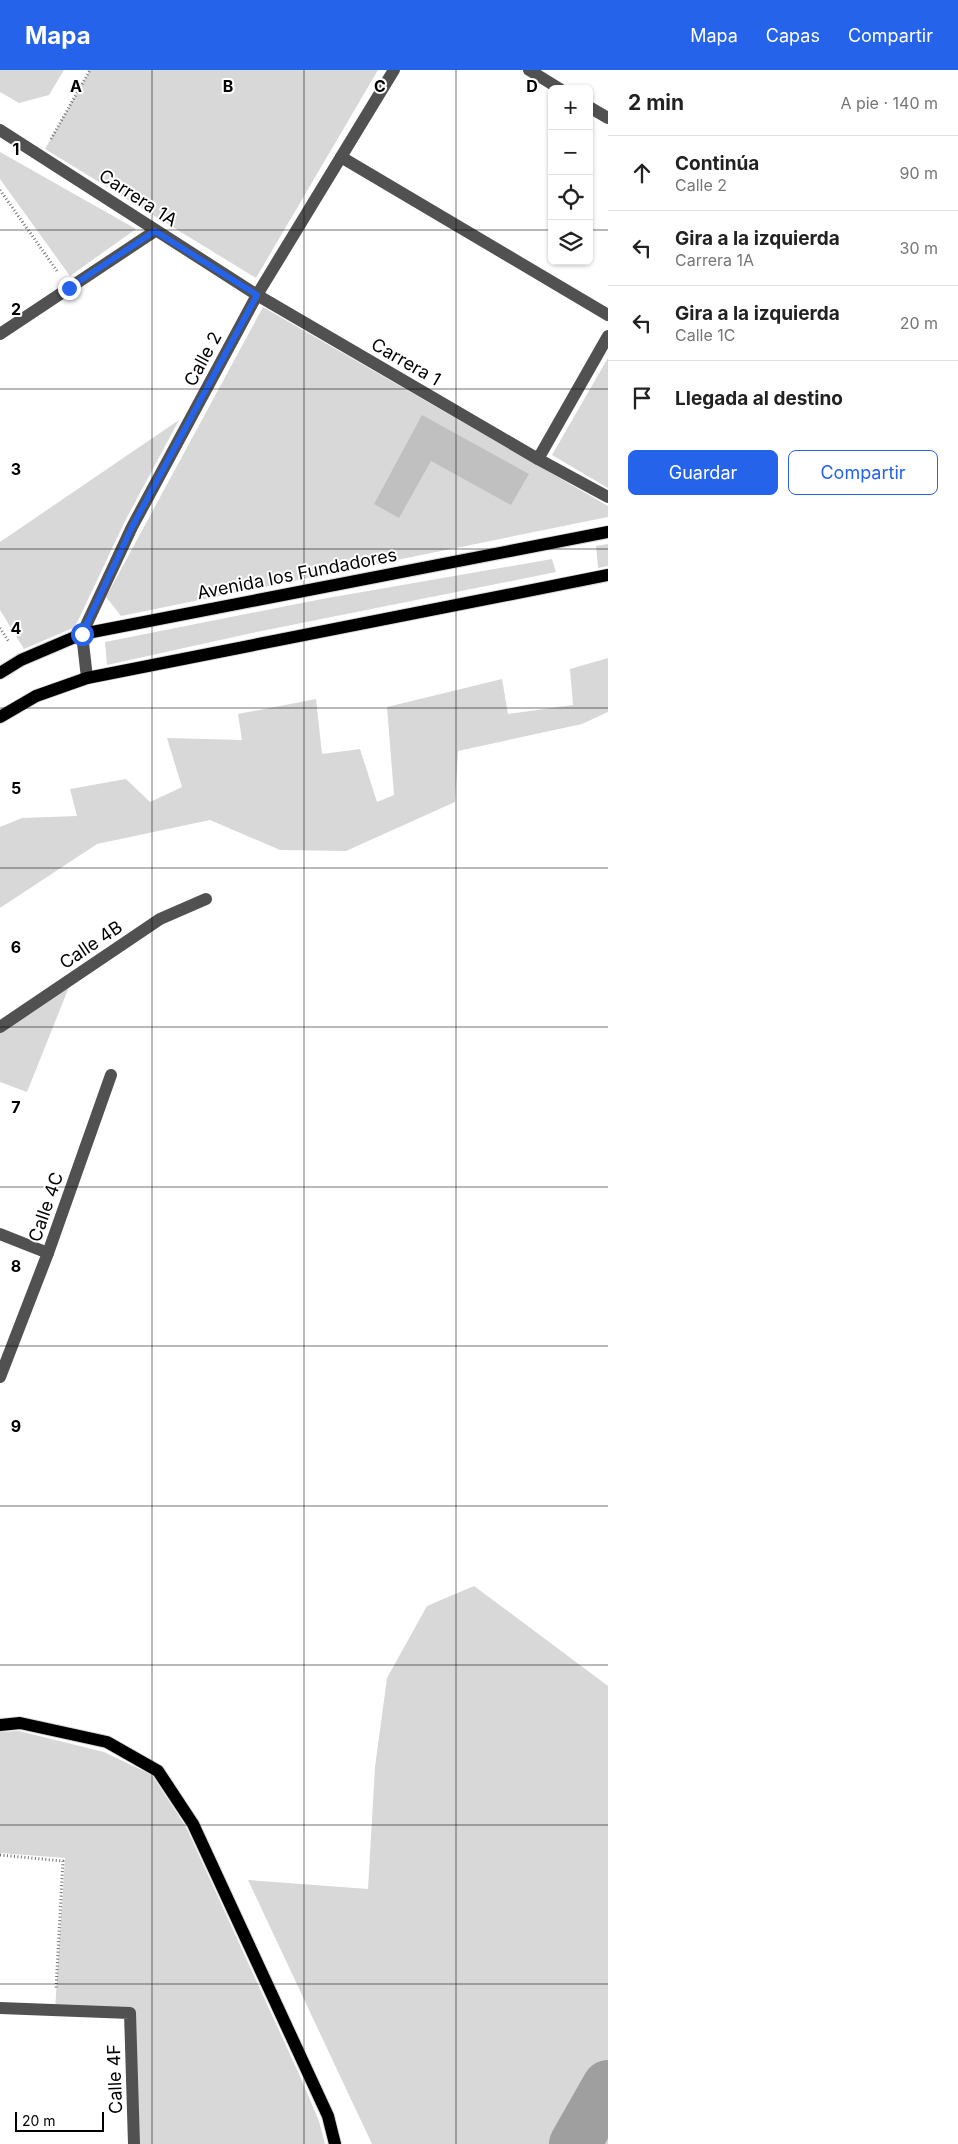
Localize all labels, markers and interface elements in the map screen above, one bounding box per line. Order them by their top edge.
text: Mapa [25,21,91,50]
text: Mapa [690,25,738,46]
text: Capas [766,25,820,46]
text: Compartir [848,25,933,46]
text: A [70,76,82,96]
text: B [223,76,233,96]
text: C [374,76,386,96]
text: D [526,76,538,96]
map controls [548,85,593,265]
button: + [548,85,593,130]
text: 2 min [628,90,684,115]
text: A pie · 140 m [840,93,938,113]
button: − [548,130,593,175]
text: 1 [13,139,19,159]
text: Continúa [675,152,759,175]
icon: ahead [628,159,656,187]
text: 90 m [899,163,938,183]
street label: Carrera 1A [95,165,181,231]
button: locate [548,175,593,220]
text: Calle 2 [675,175,727,195]
button: layers [548,220,593,265]
text: Gira a la izquierda [675,227,840,250]
icon: left [628,234,656,262]
text: 30 m [900,238,938,258]
text: Carrera 1A [675,250,754,270]
route end [58,277,81,300]
text: 2 [11,299,21,319]
text: Gira a la izquierda [675,302,840,325]
icon: left [628,309,656,337]
text: 20 m [900,313,938,333]
text: Calle 1C [675,325,735,345]
street label: Calle 2 [180,328,226,390]
street label: Carrera 1 [368,333,445,390]
icon: arrive [628,384,656,412]
text: Llegada al destino [675,387,843,410]
button: Guardar [628,450,778,495]
button: Compartir [788,450,938,495]
text: 3 [11,459,21,479]
street label: Avenida los Fundadores [195,544,399,603]
text: 4 [11,618,22,638]
route start [71,623,94,646]
text: 5 [11,778,21,798]
street label: Calle 4B [55,916,126,973]
text: 6 [11,937,21,957]
text: 7 [11,1097,21,1117]
street label: Calle 4C [24,1169,67,1244]
text: 8 [11,1256,21,1276]
text: 9 [11,1416,21,1436]
street label: Calle 4F [103,2044,126,2114]
scale bar [15,2109,104,2132]
text: 20 m [22,2112,56,2129]

